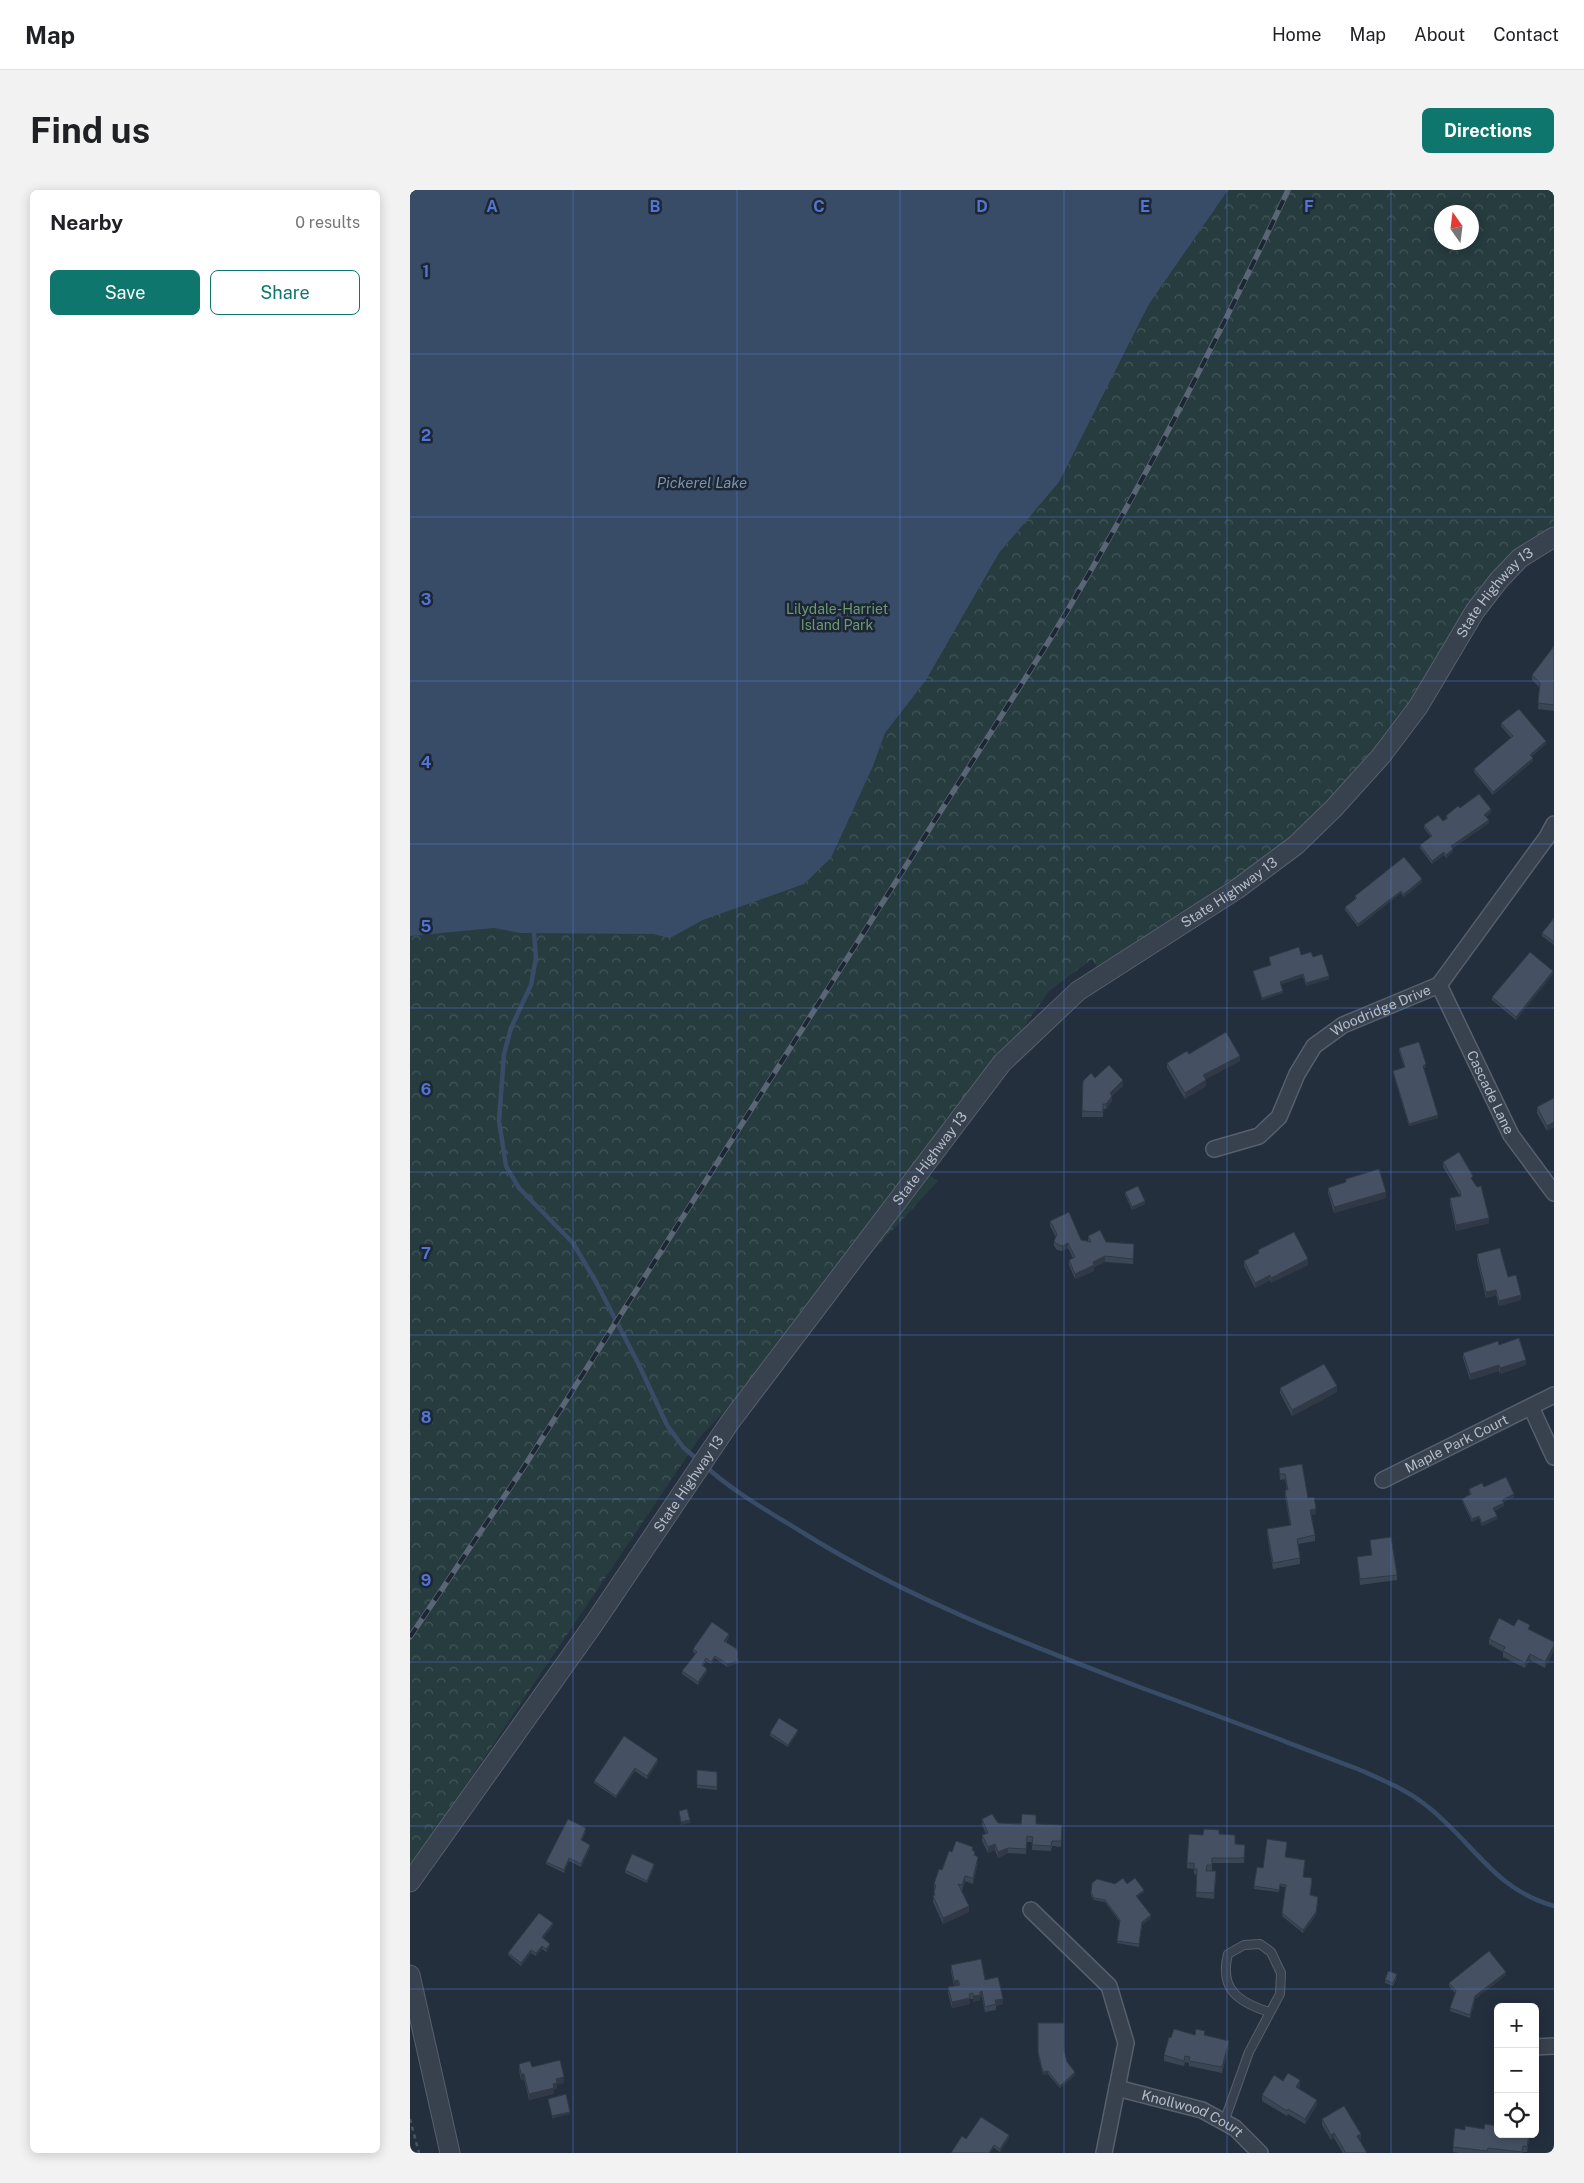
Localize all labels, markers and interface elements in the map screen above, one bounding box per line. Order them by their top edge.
text: Map [25,21,75,49]
text: Home [1272,24,1322,45]
text: Map [1350,24,1386,45]
text: About [1414,24,1465,45]
text: Contact [1493,24,1559,45]
button: Directions [1422,108,1554,153]
text: Find us [30,110,150,151]
text: A [486,197,498,216]
text: B [650,197,661,216]
text: C [813,197,825,216]
text: D [976,197,988,216]
text: E [1140,197,1150,216]
text: F [1304,197,1314,216]
north arrow [1434,205,1479,250]
text: Nearby [50,210,123,235]
text: 0 results [295,213,360,232]
text: 1 [423,262,429,281]
button: Save [50,270,200,315]
button: Share [210,270,360,315]
text: 2 [421,426,431,445]
water label: Pickerel Lake [657,474,747,491]
street label: State Highway 13 [1453,544,1536,641]
text: 3 [421,590,431,609]
park label: Lilydale-Harriet Island Park [786,601,888,633]
text: 4 [421,753,432,772]
street label: State Highway 13 [1178,854,1280,931]
text: 5 [421,917,432,936]
street label: Woodridge Drive [1327,981,1433,1039]
street label: Cascade Lane [1464,1048,1517,1137]
text: 6 [421,1080,431,1099]
street label: State Highway 13 [889,1109,970,1208]
text: 7 [421,1244,431,1263]
text: 8 [421,1408,432,1427]
street label: Maple Park Court [1402,1411,1511,1476]
street label: State Highway 13 [650,1432,727,1535]
text: 9 [421,1571,431,1590]
map controls [1494,2003,1539,2138]
button: + [1494,2003,1539,2048]
button: − [1494,2048,1539,2093]
street label: Knollwood Court [1140,2087,1247,2140]
button: locate [1494,2093,1539,2138]

